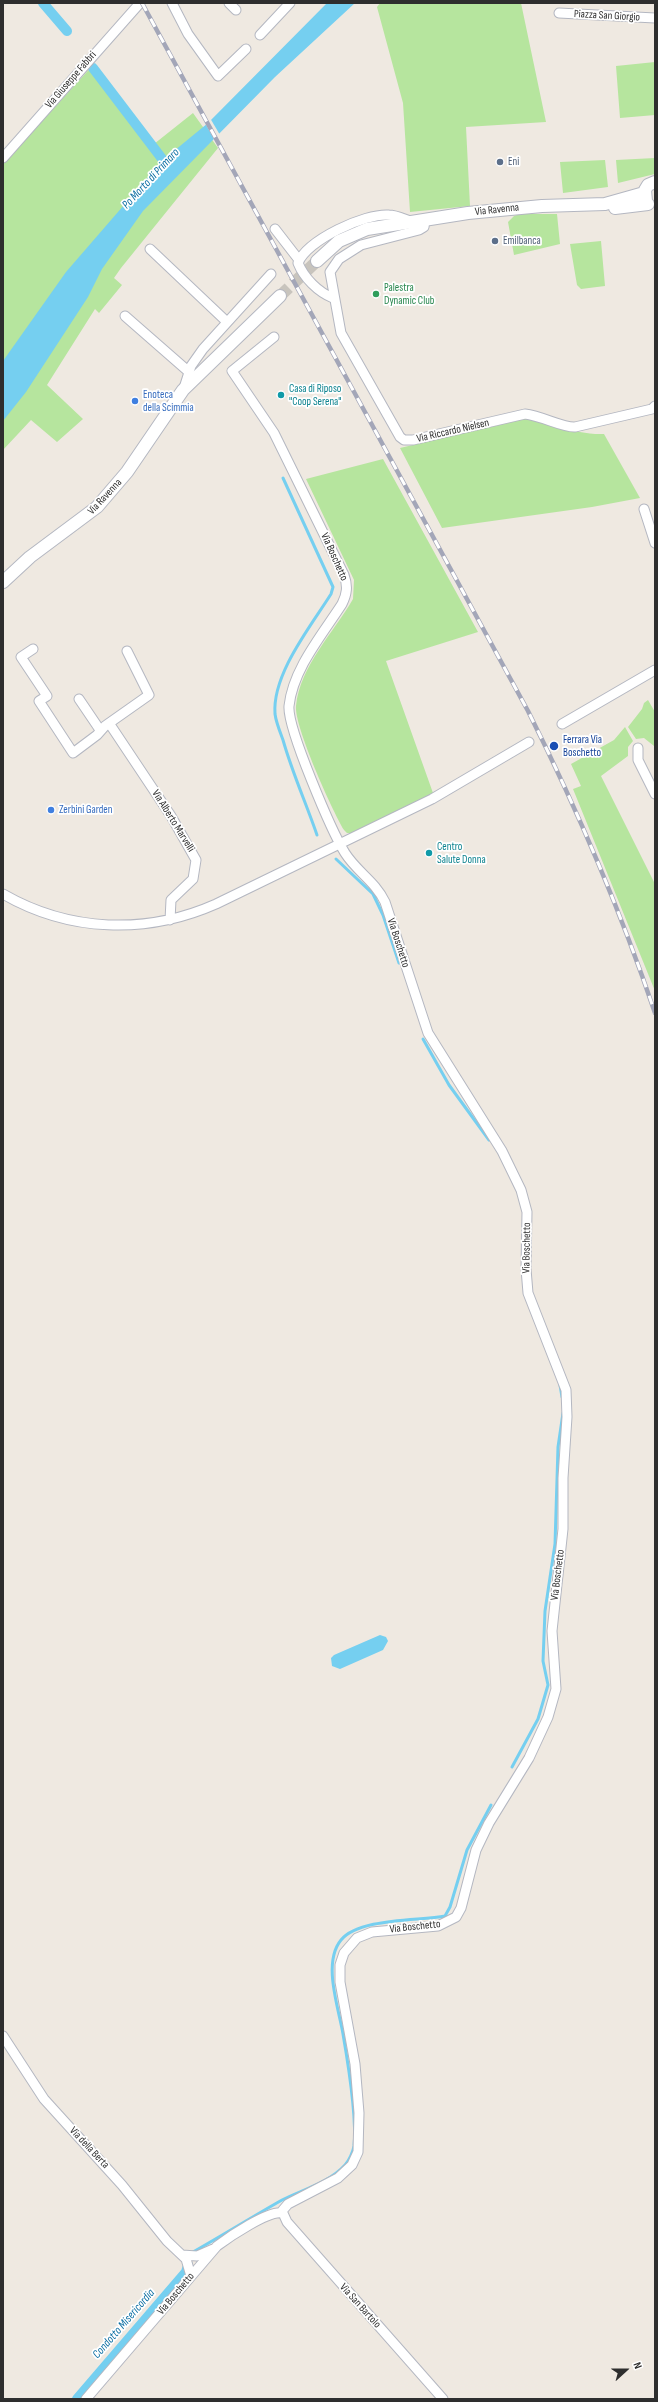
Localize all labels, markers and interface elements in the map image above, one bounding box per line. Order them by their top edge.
street label: Piazza San Giorgio [574,8,640,24]
street label: Via Giuseppe Fabbri [43,49,99,111]
water label: Po Morto di Primaro [119,146,183,212]
place label: Eni [508,155,519,169]
marker: Eni [495,157,505,167]
street label: Via Ravenna [474,201,520,219]
place label: Emilbanca [503,234,541,248]
marker: Emilbanca [490,236,500,246]
place label: Palestra Dynamic Club [384,281,434,307]
marker: Palestra Dynamic Club [371,289,381,299]
place label: Casa di Riposo "Coop Serena" [289,382,342,408]
place label: Enoteca della Scimmia [143,388,194,414]
marker: Casa di Riposo "Coop Serena" [276,390,286,400]
marker: Enoteca della Scimmia [130,396,140,406]
street label: Via Riccardo Nielsen [415,416,491,446]
street label: Via Ravenna [85,476,125,518]
street label: Via Boschetto [318,531,350,583]
place label: Ferrara Via Boschetto [563,733,602,759]
marker: Ferrara Via Boschetto [548,740,560,752]
street label: Via Alberto Marvelli [149,788,197,854]
place label: Zerbini Garden [59,803,112,817]
marker: Zerbini Garden [46,805,56,815]
place label: Centro Salute Donna [437,840,486,866]
marker: Centro Salute Donna [424,848,434,858]
street label: Via Boschetto [384,917,412,969]
street label: Via Boschetto [520,1222,534,1274]
street label: Via Boschetto [548,1549,568,1601]
street label: Via Boschetto [389,1918,441,1936]
street label: Via della Berta [66,2124,112,2172]
street label: Via Boschetto [155,2270,197,2318]
street label: Via San Bartolo [337,2281,383,2331]
water label: Condotto Misericordia [90,2286,158,2362]
north arrow [606,2350,646,2390]
text: N [631,2360,645,2371]

